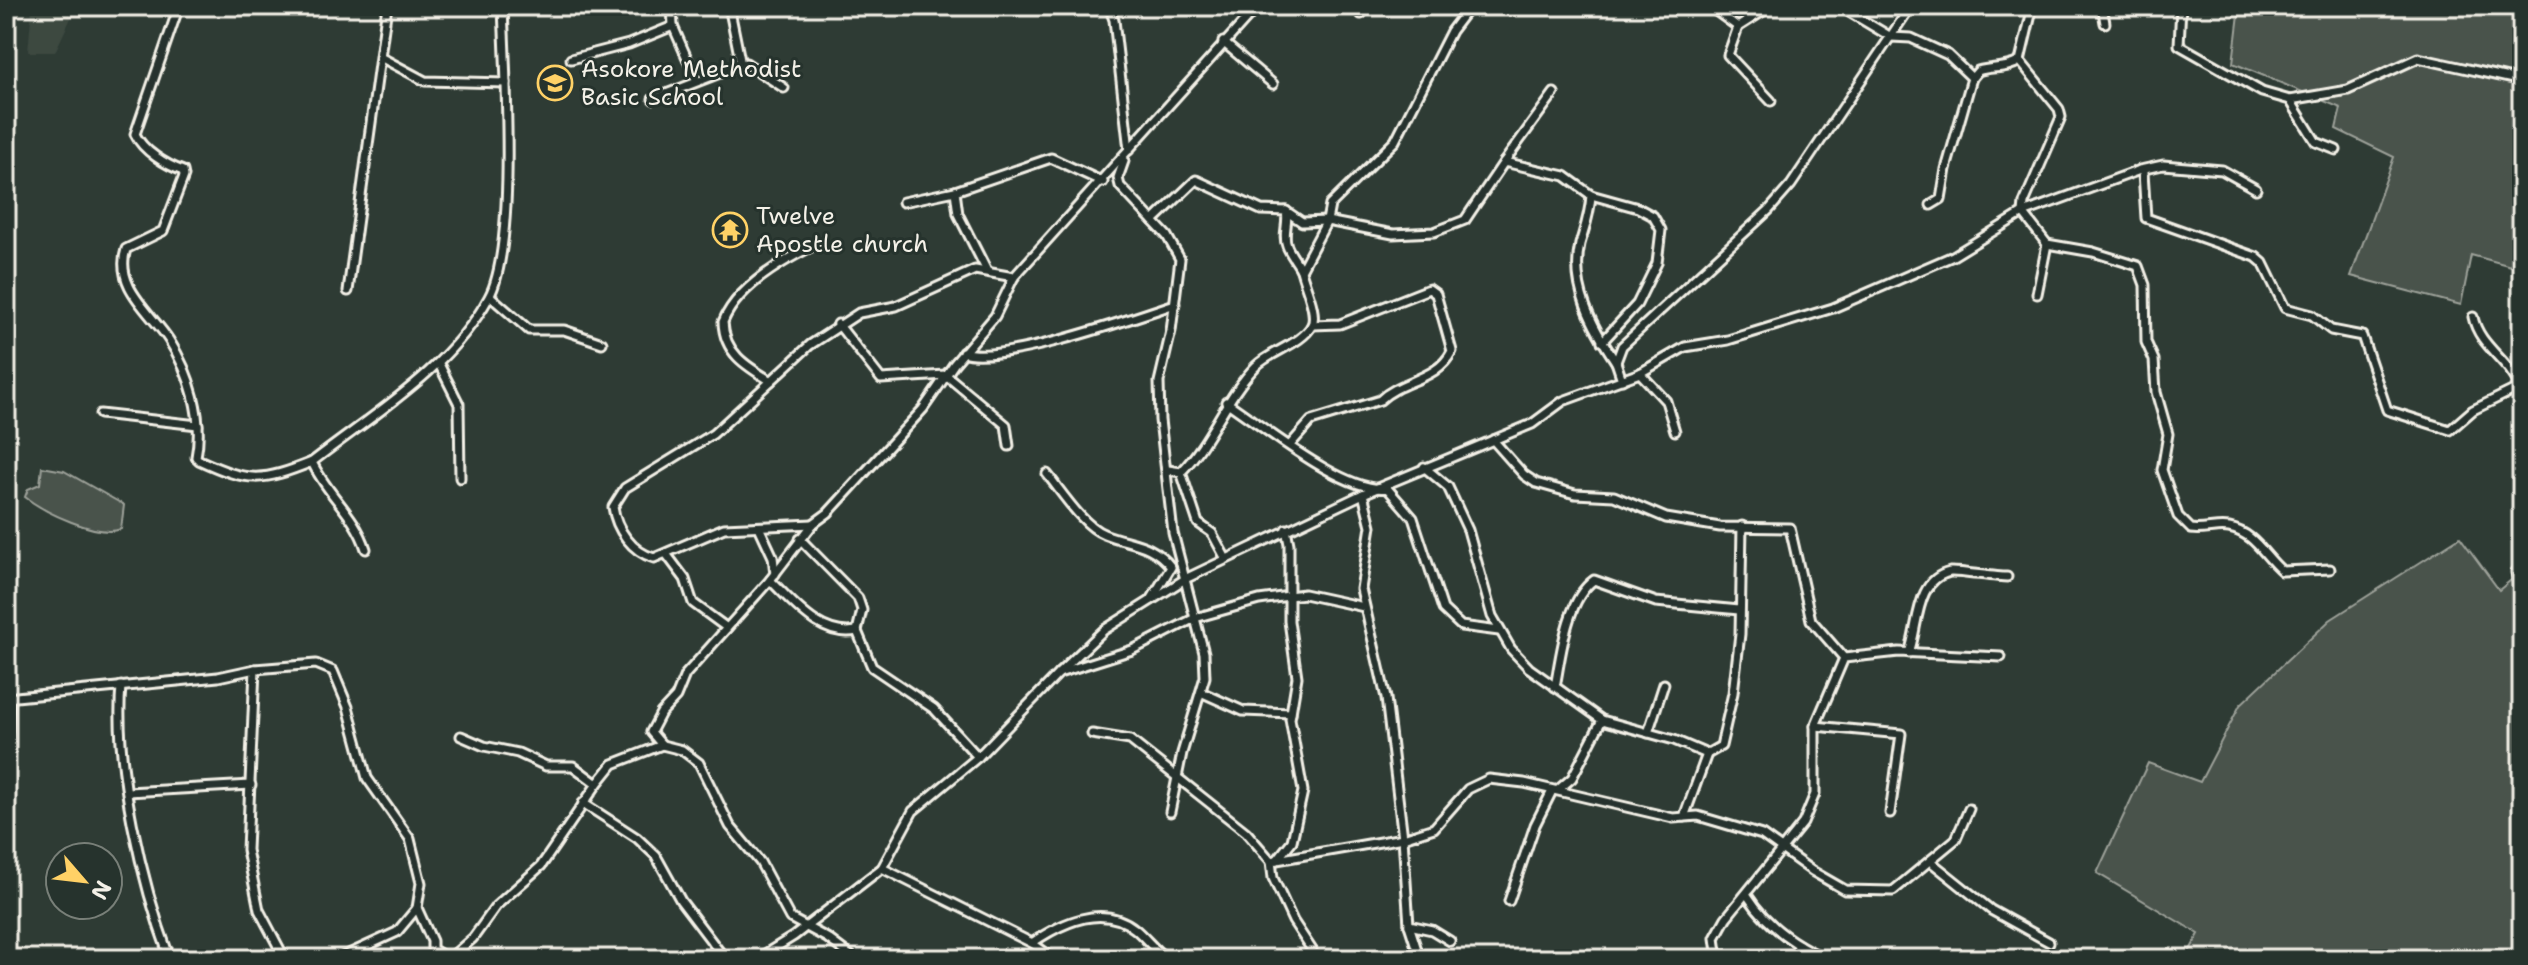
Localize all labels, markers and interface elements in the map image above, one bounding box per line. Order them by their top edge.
place label: Asokore Methodist Basic School [581,53,802,113]
school or university icon: Asokore Methodist Basic School [536,64,574,102]
place label: Twelve Apostle church [756,200,928,260]
temple icon: Twelve Apostle church [711,211,749,249]
north arrow [44,841,124,921]
text: N [84,876,118,905]

